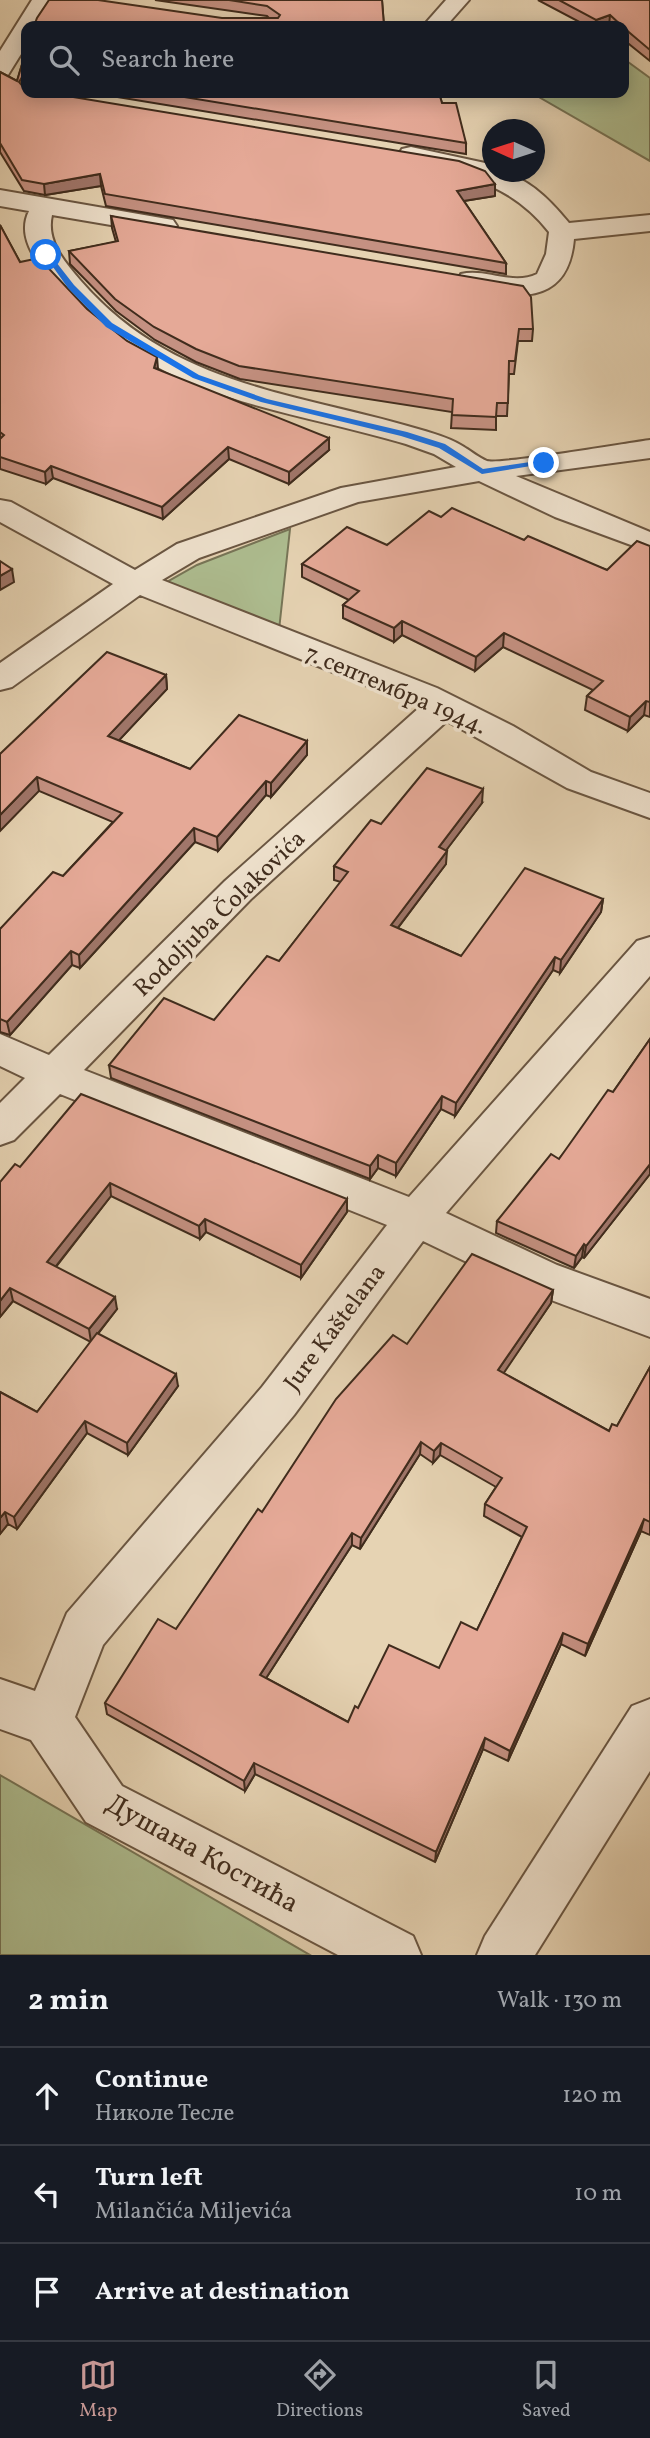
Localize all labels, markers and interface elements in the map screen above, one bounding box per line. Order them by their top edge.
search box [21,21,629,98]
icon: search [45,41,83,79]
text: Search here [101,42,234,78]
north arrow [482,119,545,182]
route start [30,239,61,270]
route end [528,447,559,478]
street label: 7. септембра 1944. [299,637,491,744]
street label: Rodoljuba Čolakovića [127,823,314,1006]
street label: Jure Kaštelana [277,1258,395,1399]
street label: Душана Костића [98,1785,306,1923]
text: 2 min [28,1980,109,2022]
text: Walk · 130 m [497,1985,622,2017]
text: Continue [95,2062,208,2098]
icon: ahead [28,2077,66,2115]
text: 120 m [562,2080,622,2112]
text: Николе Тесле [95,2098,234,2130]
text: Turn left [95,2160,203,2196]
icon: left [28,2175,66,2213]
text: 10 m [574,2178,622,2210]
text: Milančića Miljevića [95,2196,292,2228]
icon: arrive [28,2273,66,2311]
text: Arrive at destination [95,2274,350,2310]
tab: Map [79,2356,117,2424]
tab: Directions [276,2356,363,2424]
tab: Saved [522,2356,571,2424]

